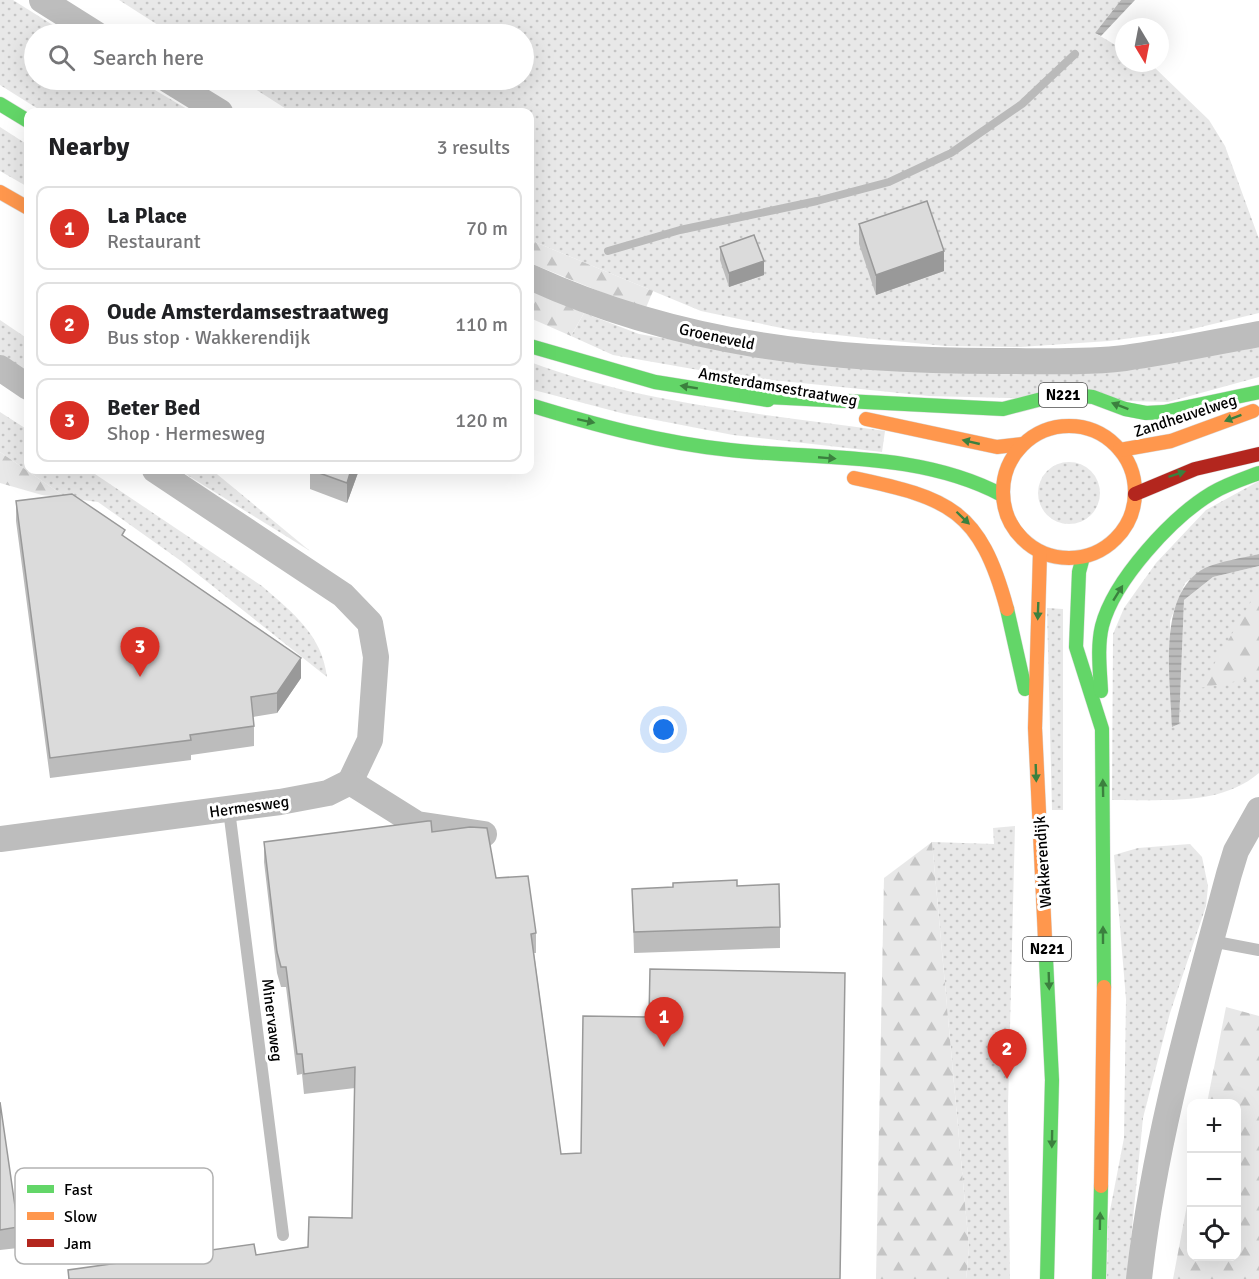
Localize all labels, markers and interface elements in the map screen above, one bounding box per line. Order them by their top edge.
north arrow [1115,18,1169,72]
search box [24,24,534,90]
icon: search [45,41,78,74]
text: Search here [93,44,204,71]
text: Nearby [48,131,129,163]
text: 3 results [437,135,510,160]
text: La Place [107,202,187,229]
text: 1 [64,216,75,241]
text: 70 m [466,216,508,241]
text: Restaurant [107,229,201,254]
text: Oude Amsterdamsestraatweg [107,298,389,325]
text: 2 [64,312,75,337]
text: 110 m [455,312,508,337]
street label: Groeneveld [677,319,756,355]
text: Bus stop · Wakkerendijk [107,325,310,350]
street label: Amsterdamsestraatweg [697,363,859,411]
one-way arrow [679,382,698,391]
road number: N221 [1039,383,1087,407]
street label: Zandheuvelweg [1131,390,1239,442]
text: Beter Bed [107,394,200,421]
one-way arrow [1111,401,1129,411]
text: 3 [64,408,75,433]
text: 120 m [455,408,508,433]
one-way arrow [1224,414,1242,424]
one-way arrow [577,416,595,426]
text: Shop · Hermesweg [107,421,265,446]
one-way arrow [961,437,980,446]
one-way arrow [818,453,837,463]
one-way arrow [1168,469,1186,478]
one-way arrow [956,511,970,525]
one-way arrow [1113,585,1124,601]
one-way arrow [1033,601,1043,620]
pin: 3 [120,628,160,677]
your location [649,715,678,744]
one-way arrow [1032,764,1041,783]
one-way arrow [1098,779,1108,798]
street label: Hermesweg [208,792,290,822]
street label: Wakkerendijk [1030,815,1056,909]
one-way arrow [1098,926,1108,945]
road number: N221 [1023,937,1071,961]
one-way arrow [1044,972,1053,991]
street label: Minervaweg [257,978,287,1063]
pin: 1 [644,998,684,1047]
pin: 2 [988,1030,1026,1079]
map controls [1187,1099,1241,1261]
button: + [1187,1099,1241,1153]
one-way arrow [1047,1129,1056,1148]
button: − [1187,1153,1241,1207]
legend [15,1168,213,1264]
text: Fast [64,1180,93,1200]
text: Slow [64,1207,98,1227]
button: locate [1187,1207,1241,1261]
one-way arrow [1096,1211,1105,1230]
text: Jam [64,1234,92,1254]

